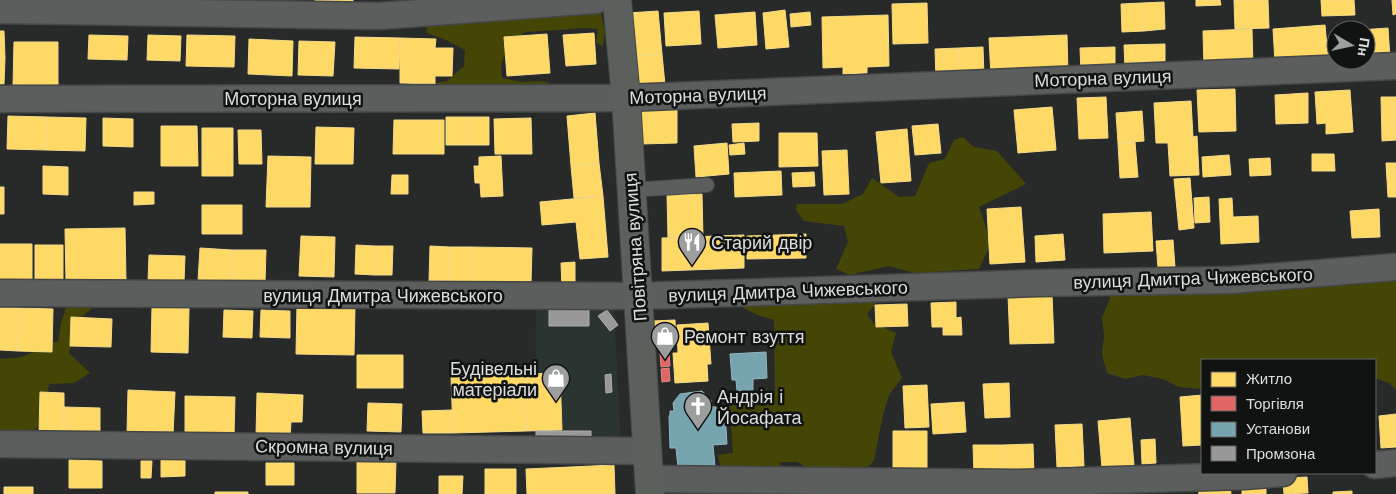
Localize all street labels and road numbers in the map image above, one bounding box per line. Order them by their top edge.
street label: Моторна вулиця [1034,65,1172,91]
street label: Моторна вулиця [629,82,767,108]
street label: Моторна вулиця [224,88,362,109]
street label: Повітряна вулиця [619,172,651,322]
street label: вулиця Дмитра Чижевського [1073,263,1313,293]
street label: вулиця Дмитра Чижевського [668,276,908,306]
street label: вулиця Дмитра Чижевського [263,285,503,306]
street label: Скромна вулиця [255,435,393,459]

